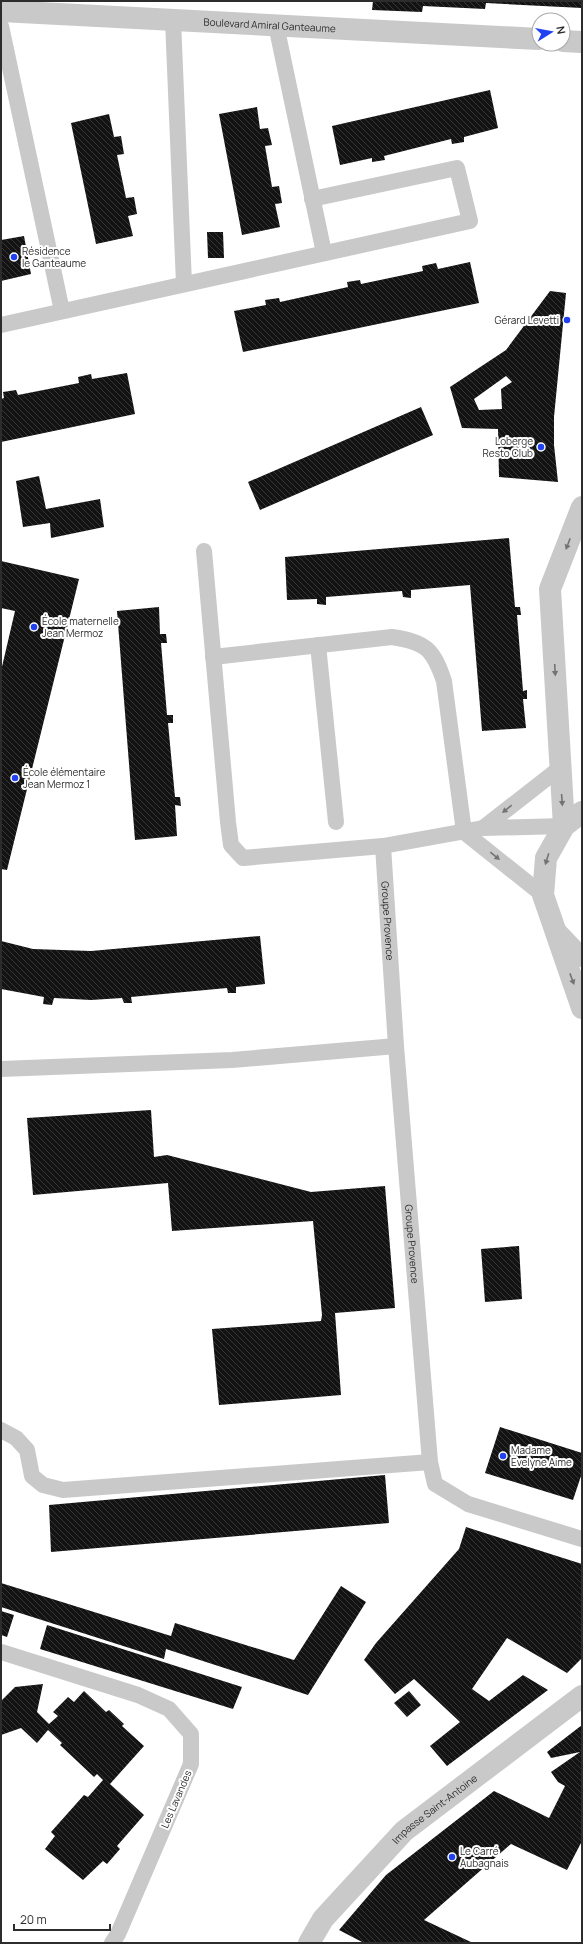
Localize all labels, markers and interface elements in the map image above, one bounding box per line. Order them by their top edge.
north arrow [531,12,571,52]
street label: Boulevard Amiral Ganteaume [203,15,336,35]
text: N [553,25,569,35]
place label: Résidence le Ganteaume [22,244,86,270]
marker: Résidence le Ganteaume [9,252,19,262]
place label: Gérard Levetti [494,313,559,327]
marker: Gérard Levetti [562,315,572,325]
place label: Loberge Resto Club [483,434,533,460]
marker: Loberge Resto Club [536,442,546,452]
one-way arrow [564,538,570,550]
place label: École maternelle Jean Mermoz [42,614,119,640]
marker: École maternelle Jean Mermoz [29,622,39,632]
one-way arrow [551,664,558,676]
place label: École élémentaire Jean Mermoz 1 [23,765,106,791]
marker: École élémentaire Jean Mermoz 1 [10,773,20,783]
one-way arrow [559,794,566,806]
one-way arrow [502,805,512,814]
one-way arrow [489,852,500,861]
one-way arrow [544,853,550,865]
street label: Groupe Provence [378,881,397,961]
one-way arrow [569,974,575,986]
street label: Groupe Provence [402,1204,422,1284]
place label: Madame Evelyne Aime [511,1443,572,1469]
marker: Madame Evelyne Aime [498,1451,508,1461]
street label: Les Lavandes [157,1768,195,1830]
street label: Impasse Saint-Antoine [389,1771,480,1847]
place label: Le Carré Aubagnais [460,1844,509,1870]
marker: Le Carré Aubagnais [447,1852,457,1862]
scale bar [14,1906,110,1932]
text: 20 m [20,1911,47,1928]

